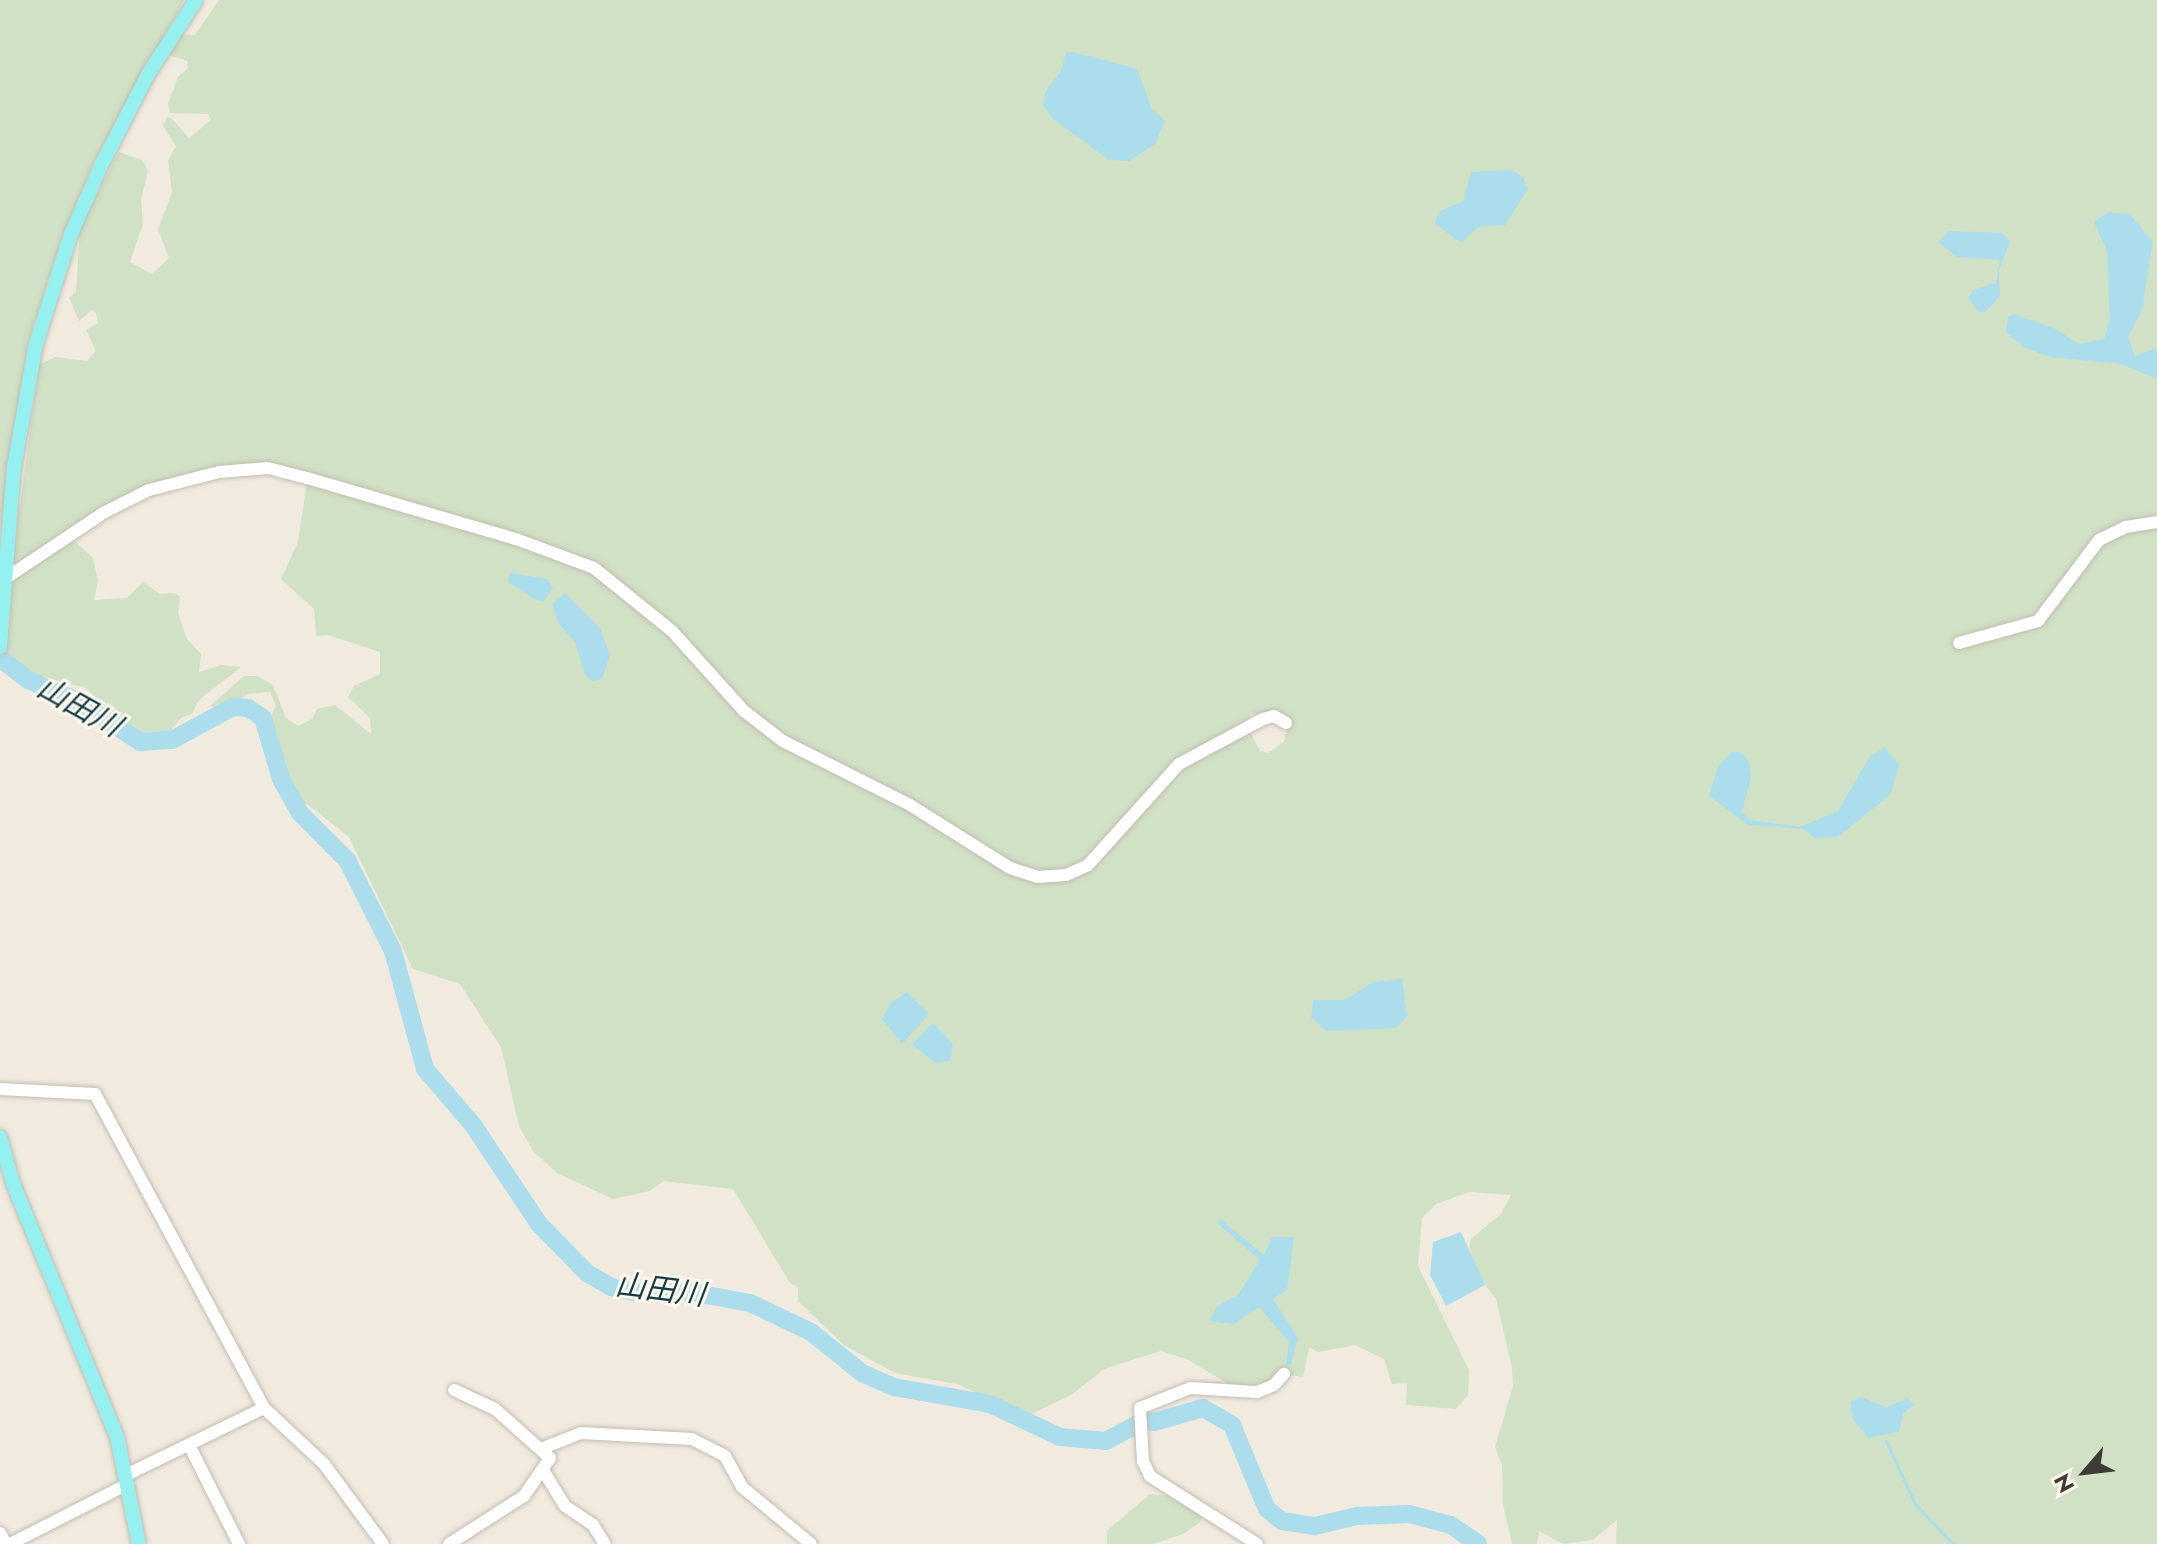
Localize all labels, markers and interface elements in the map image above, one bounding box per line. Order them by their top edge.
water label: 山田川 [31,669,127,745]
water label: 山田川 [613,1267,707,1313]
north arrow [2045,1432,2125,1512]
text: N [2046,1468,2082,1498]

